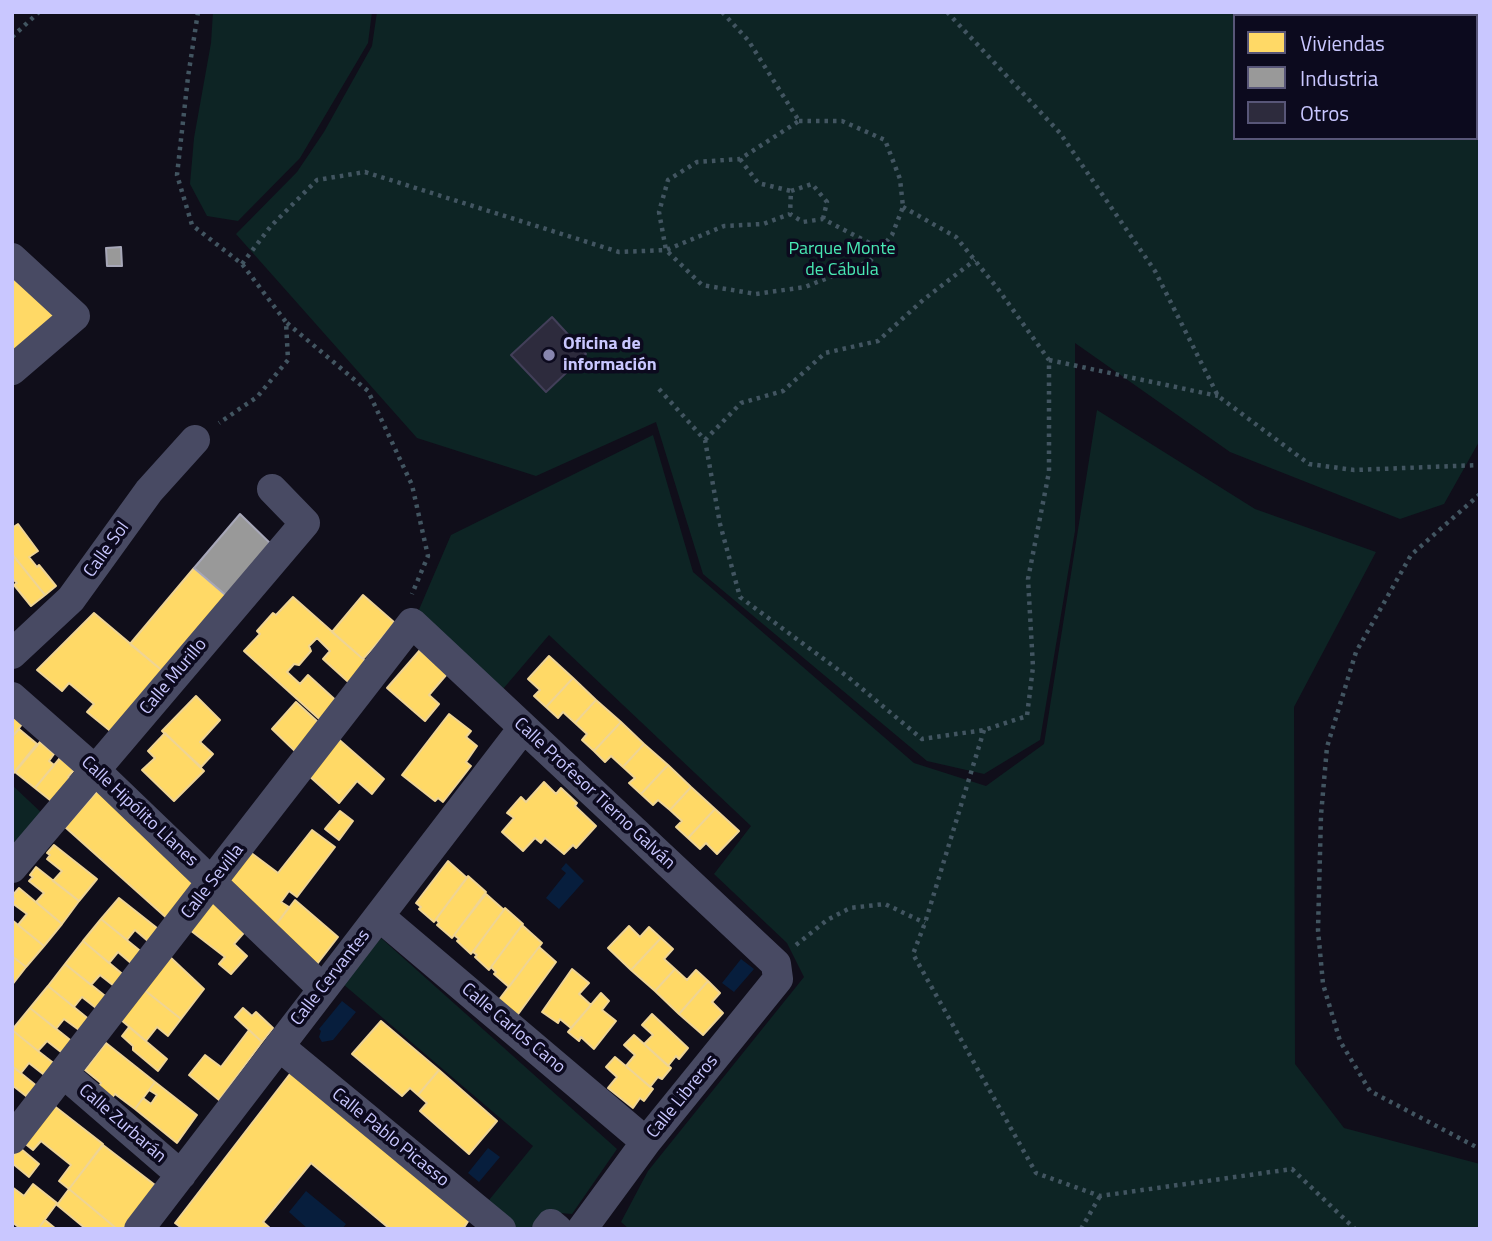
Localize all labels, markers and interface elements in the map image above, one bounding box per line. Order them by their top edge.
legend [1233,14,1478,140]
text: Viviendas [1300,27,1385,59]
text: Industria [1300,62,1378,94]
text: Otros [1300,97,1349,129]
park label: Parque Monte de Cábula [788,239,896,282]
place label: Oficina de información [563,334,657,376]
marker: Oficina de información [541,347,557,363]
street label: Calle Sol [80,518,134,582]
street label: Calle Murillo [136,634,212,720]
street label: Calle Profesor Tierno Galván [509,714,679,874]
street label: Calle Hipólito Llanes [76,752,202,872]
street label: Calle Sevilla [177,840,249,924]
street label: Calle Cervantes [287,926,375,1030]
street label: Calle Carlos Cano [457,979,569,1079]
street label: Calle Libreros [643,1051,723,1143]
street label: Calle Zurbarán [74,1080,170,1168]
street label: Calle Pablo Picasso [327,1084,453,1192]

